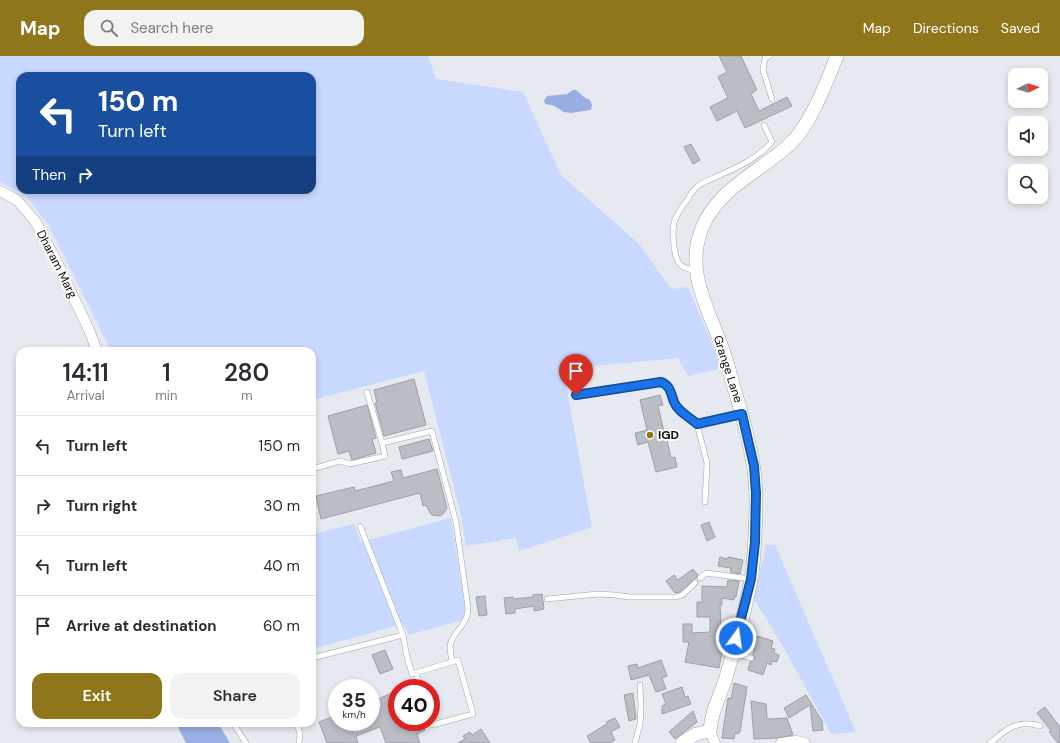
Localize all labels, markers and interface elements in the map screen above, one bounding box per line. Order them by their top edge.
search box [84,10,364,46]
text: Map [20,16,60,41]
icon: search [98,17,120,39]
text: Search here [130,18,213,38]
text: Map [863,19,891,37]
text: Directions [913,19,979,37]
text: Saved [1001,19,1040,37]
north arrow [1008,68,1048,108]
map controls [1008,68,1048,204]
text: 150 m [98,83,178,120]
icon: left [32,88,84,140]
button: sound [1008,116,1048,156]
text: Turn left [98,119,167,143]
icon: right [74,164,96,186]
button: search [1008,164,1048,204]
text: Then [32,165,66,185]
street label: Dharam Marg [33,227,81,301]
street label: Grange Lane [710,333,746,405]
pin [559,354,593,395]
text: 14:11 [63,357,109,388]
text: 1 [162,357,171,388]
text: 280 [224,357,269,388]
icon: arrive [565,360,587,382]
text: Arrival [67,387,105,404]
text: min [155,387,177,404]
text: m [241,387,253,404]
place label: IGD [658,427,679,443]
marker: IGD [645,430,655,440]
icon: left [32,435,54,457]
text: Turn left [66,436,127,456]
text: 150 m [259,436,300,456]
icon: right [32,495,54,517]
text: Turn right [66,496,137,516]
text: 30 m [264,496,300,516]
icon: left [32,555,54,577]
text: Turn left [66,556,127,576]
text: 40 m [263,556,300,576]
icon: arrive [32,615,54,637]
text: Arrive at destination [66,616,217,636]
text: 60 m [263,616,300,636]
position arrow [715,617,757,659]
button: Exit [32,673,162,719]
button: Share [170,673,300,719]
speed limit sign: 40 [388,679,440,731]
text: 35 [342,687,366,713]
text: km/h [342,708,366,721]

